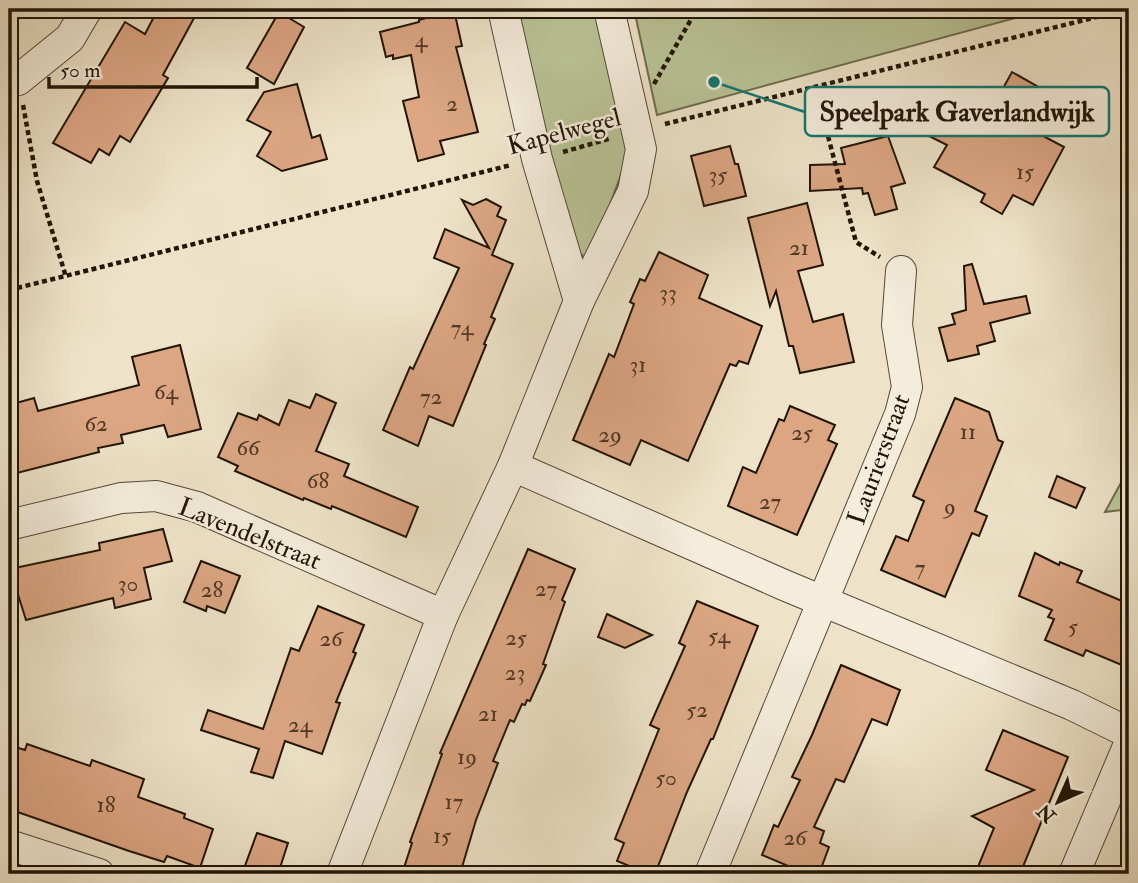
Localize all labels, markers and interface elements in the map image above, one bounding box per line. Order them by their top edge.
house number: 4 [415,25,429,54]
scale bar [49,46,257,90]
text: 50 m [60,57,101,84]
callout: Speelpark Gaverlandwijk [805,87,1109,136]
house number: 2 [446,89,458,118]
text: Speelpark Gaverlandwijk [819,95,1095,130]
street label: Kapelwegel [504,101,625,163]
house number: 15 [1016,157,1034,186]
house number: 35 [709,160,727,189]
house number: 21 [789,233,809,262]
house number: 33 [659,278,677,307]
house number: 74 [451,313,475,342]
house number: 31 [629,350,647,379]
house number: 64 [154,377,180,406]
house number: 72 [420,382,442,411]
street label: Laurierstraat [840,390,917,529]
house number: 62 [84,409,108,438]
house number: 11 [960,417,976,446]
house number: 25 [791,418,813,447]
house number: 29 [598,420,622,449]
house number: 66 [236,433,261,462]
house number: 68 [307,466,329,495]
house number: 27 [759,487,782,516]
street label: Lavendelstraat [173,491,326,577]
house number: 9 [942,492,956,521]
house number: 7 [915,553,926,582]
house number: 30 [118,569,138,598]
house number: 27 [535,574,558,603]
house number: 28 [201,575,223,604]
house number: 5 [1068,612,1078,641]
house number: 54 [708,621,732,650]
house number: 25 [505,623,527,652]
house number: 26 [319,624,344,653]
house number: 23 [505,658,525,687]
house number: 52 [686,695,708,724]
house number: 21 [478,699,498,728]
house number: 24 [288,710,314,739]
house number: 19 [457,742,477,771]
house number: 50 [655,763,677,792]
north arrow [1023,768,1092,838]
house number: 17 [445,787,464,816]
house number: 18 [96,790,116,819]
text: N [1031,798,1062,829]
house number: 15 [433,821,451,850]
house number: 26 [783,823,808,852]

